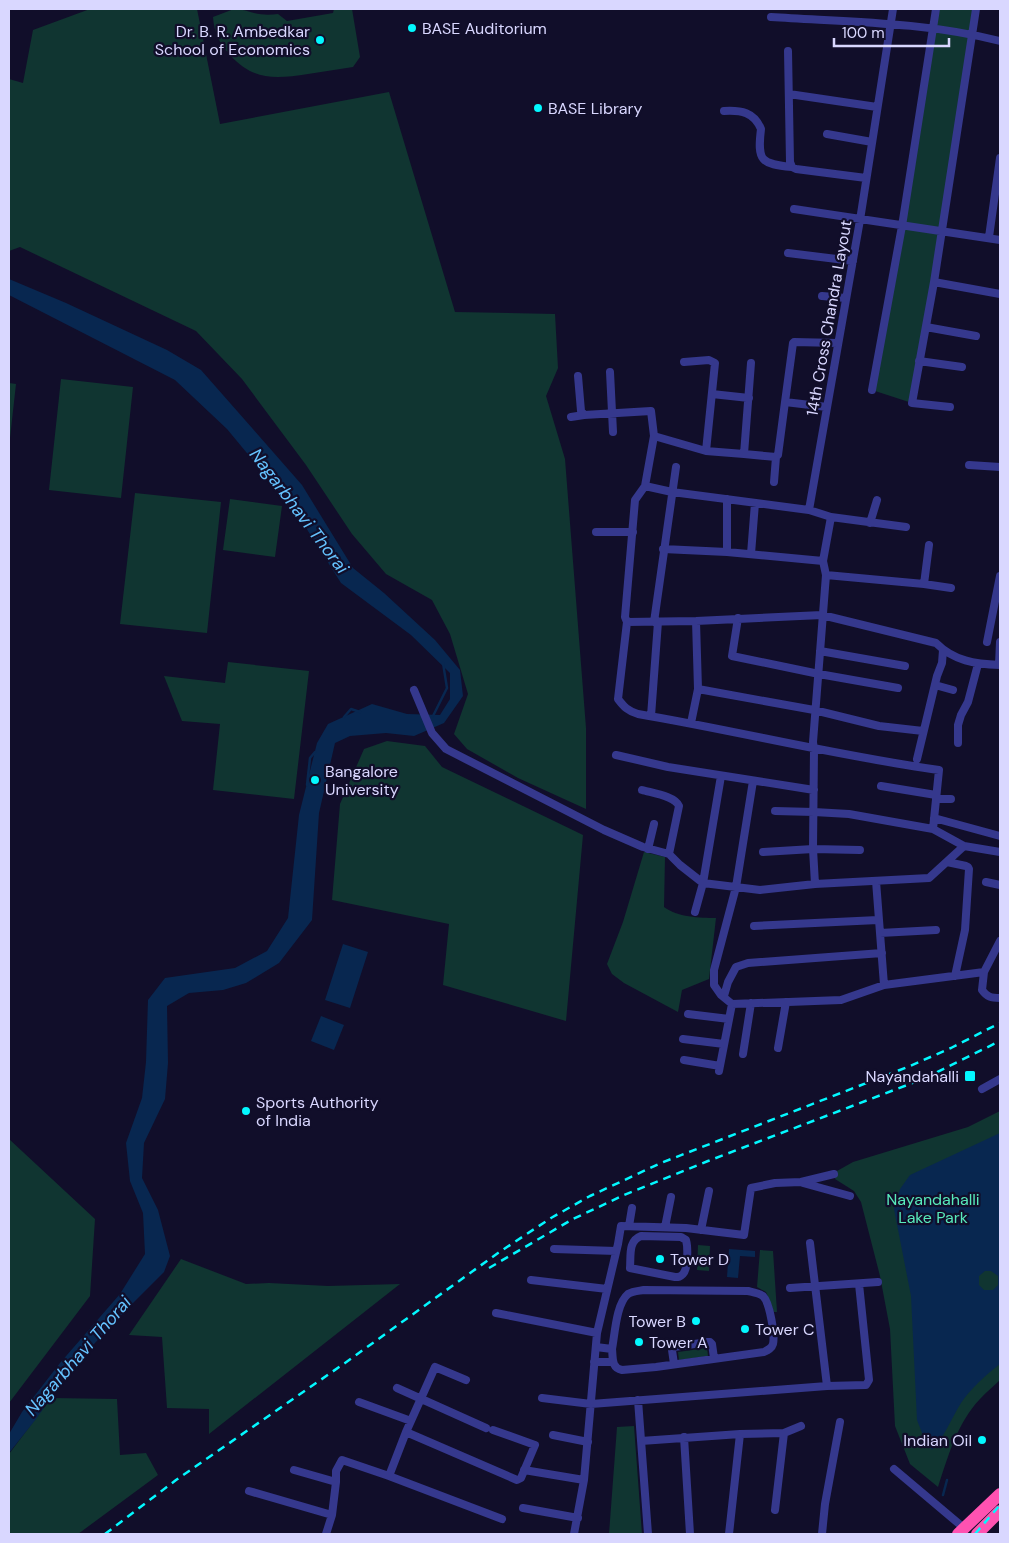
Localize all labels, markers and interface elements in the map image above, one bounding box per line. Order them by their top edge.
scale bar [834,15,949,47]
place label: BASE Auditorium [422,18,547,39]
place label: Dr. B. R. Ambedkar School of Economics [155,21,310,60]
marker: BASE Auditorium [406,22,418,34]
text: 100 m [842,23,885,43]
marker: Dr. B. R. Ambedkar School of Economics [314,34,326,46]
place label: BASE Library [548,98,642,119]
marker: BASE Library [532,102,544,114]
street label: 14th Cross Chandra Layout [801,218,857,418]
water label: Nagarbhavi Thorai [244,443,355,579]
place label: Bangalore University [325,761,399,800]
marker: Bangalore University [309,774,321,786]
place label: Nayandahalli [866,1066,959,1087]
marker: Nayandahalli [963,1069,977,1083]
place label: Sports Authority of India [256,1092,379,1131]
marker: Sports Authority of India [240,1105,252,1117]
park label: Nayandahalli Lake Park [886,1189,980,1228]
place label: Tower D [670,1249,729,1270]
marker: Tower D [654,1253,666,1265]
water label: Nagarbhavi Thorai [19,1291,137,1421]
place label: Tower B [628,1311,686,1332]
marker: Tower B [690,1315,702,1327]
place label: Tower C [755,1319,814,1340]
marker: Tower C [739,1323,751,1335]
place label: Tower A [649,1332,708,1353]
marker: Tower A [633,1336,645,1348]
place label: Indian Oil [903,1430,972,1451]
marker: Indian Oil [976,1434,988,1446]

